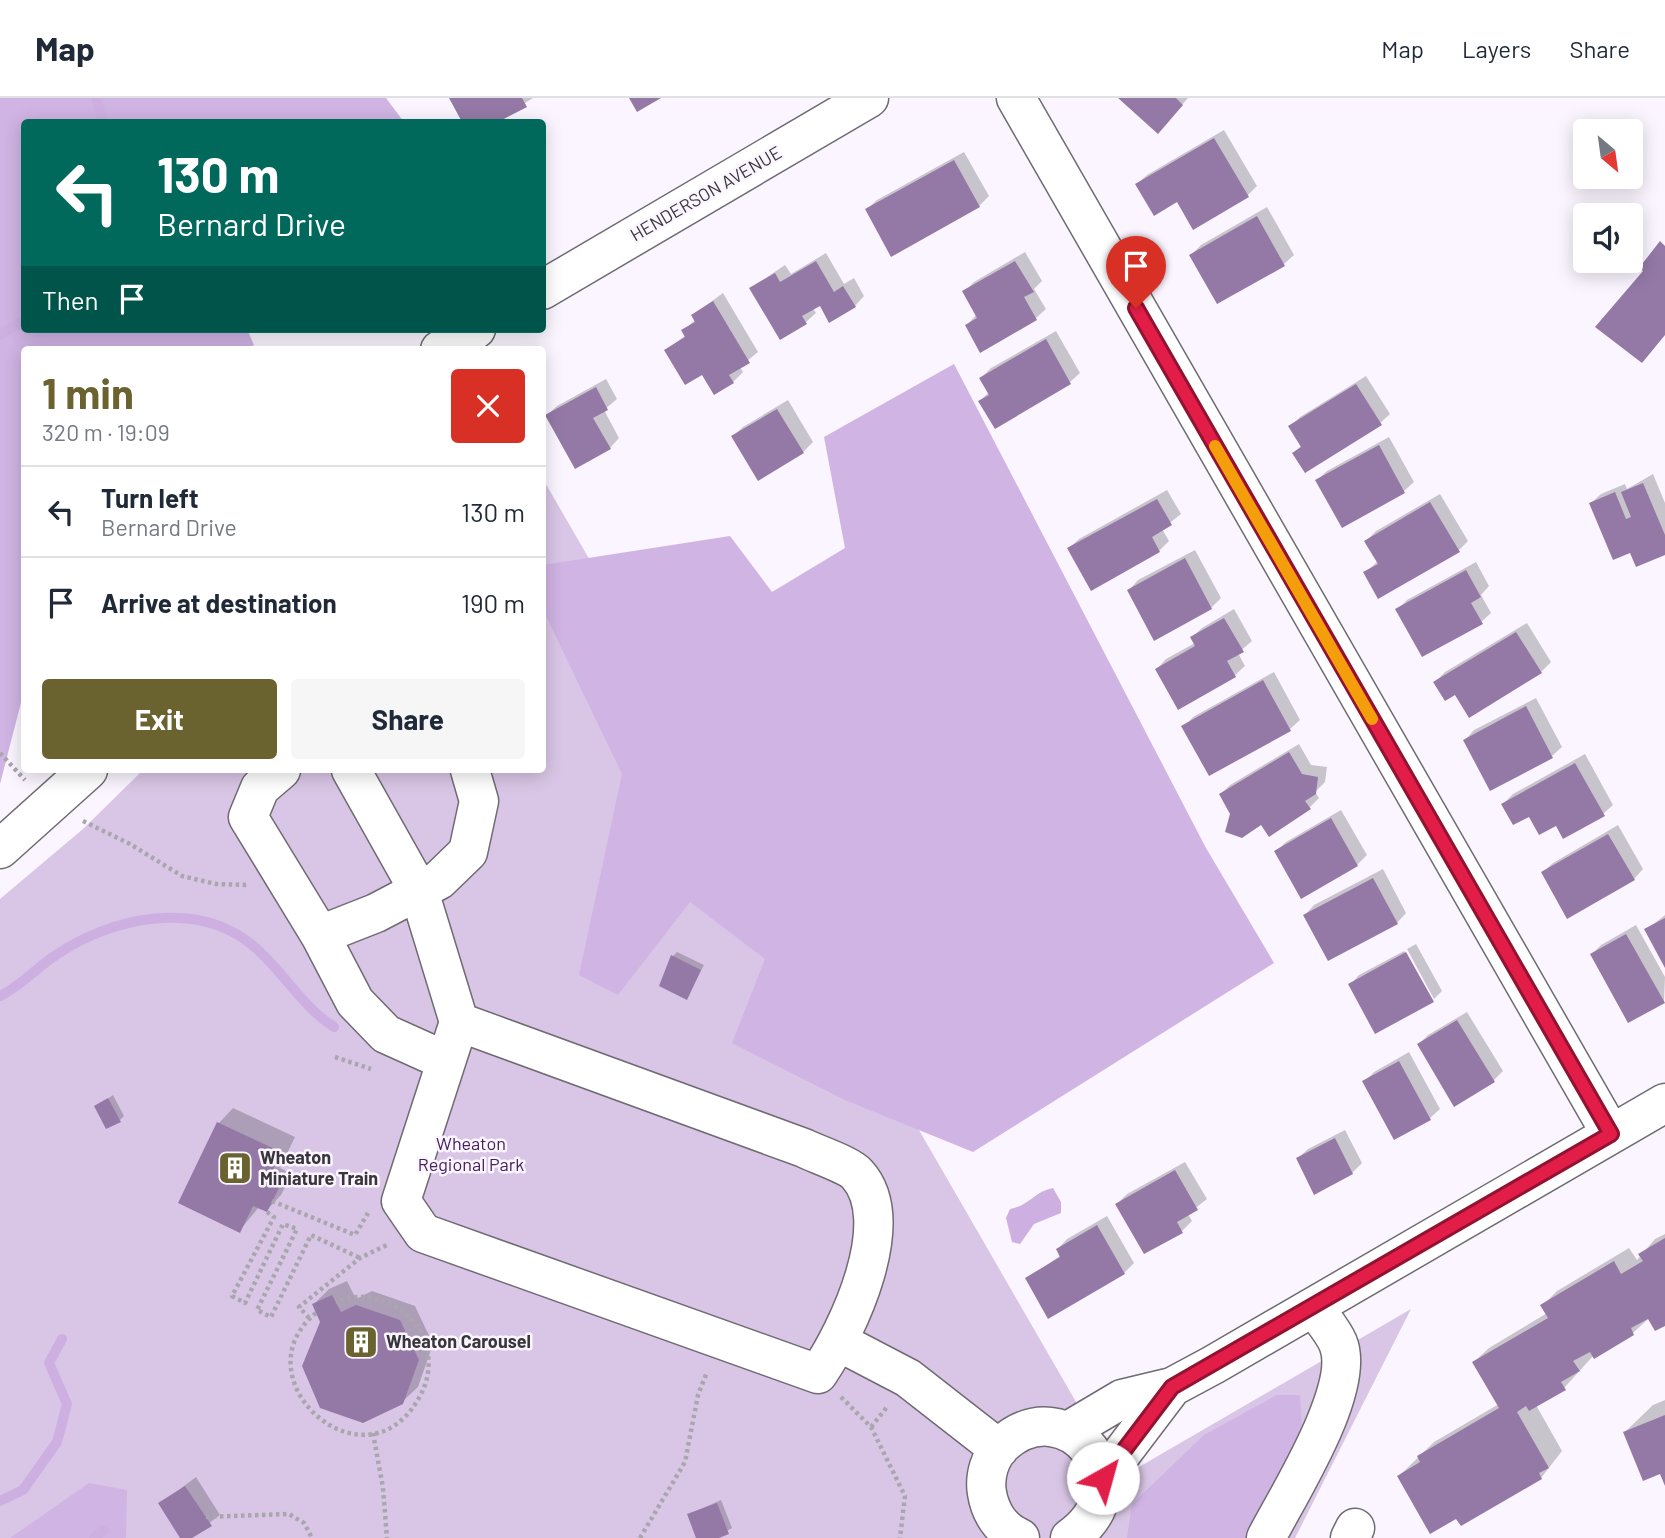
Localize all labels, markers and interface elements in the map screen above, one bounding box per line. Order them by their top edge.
text: Map [35,28,95,68]
text: Map [1381,34,1424,63]
text: Layers [1462,34,1531,63]
text: Share [1569,34,1630,63]
north arrow [1573,119,1643,189]
map controls [1573,119,1643,273]
street label: HENDERSON AVENUE [626,141,785,245]
text: 130 m [157,144,279,203]
icon: left [42,147,133,238]
button: sound [1573,203,1643,273]
text: Bernard Drive [157,204,346,242]
pin [1106,236,1166,308]
icon: arrive [1117,247,1155,285]
icon: arrive [113,280,151,318]
text: Then [42,284,99,315]
text: 1 min [42,367,134,417]
button: close [451,369,525,443]
text: 320 m · 19:09 [42,418,170,446]
text: Turn left [101,482,199,513]
icon: left [42,493,80,531]
text: 130 m [461,496,525,527]
text: Bernard Drive [101,513,237,541]
icon: arrive [42,584,80,622]
text: Arrive at destination [101,587,337,618]
text: 190 m [461,587,525,618]
button: Exit [42,679,277,759]
button: Share [291,679,525,759]
park label: Wheaton Regional Park [418,1132,524,1175]
place label: Wheaton Miniature Train [260,1146,378,1189]
building icon: Wheaton Miniature Train [216,1149,254,1187]
building icon: Wheaton Carousel [342,1323,380,1361]
place label: Wheaton Carousel [386,1330,531,1352]
position arrow [1066,1441,1140,1515]

